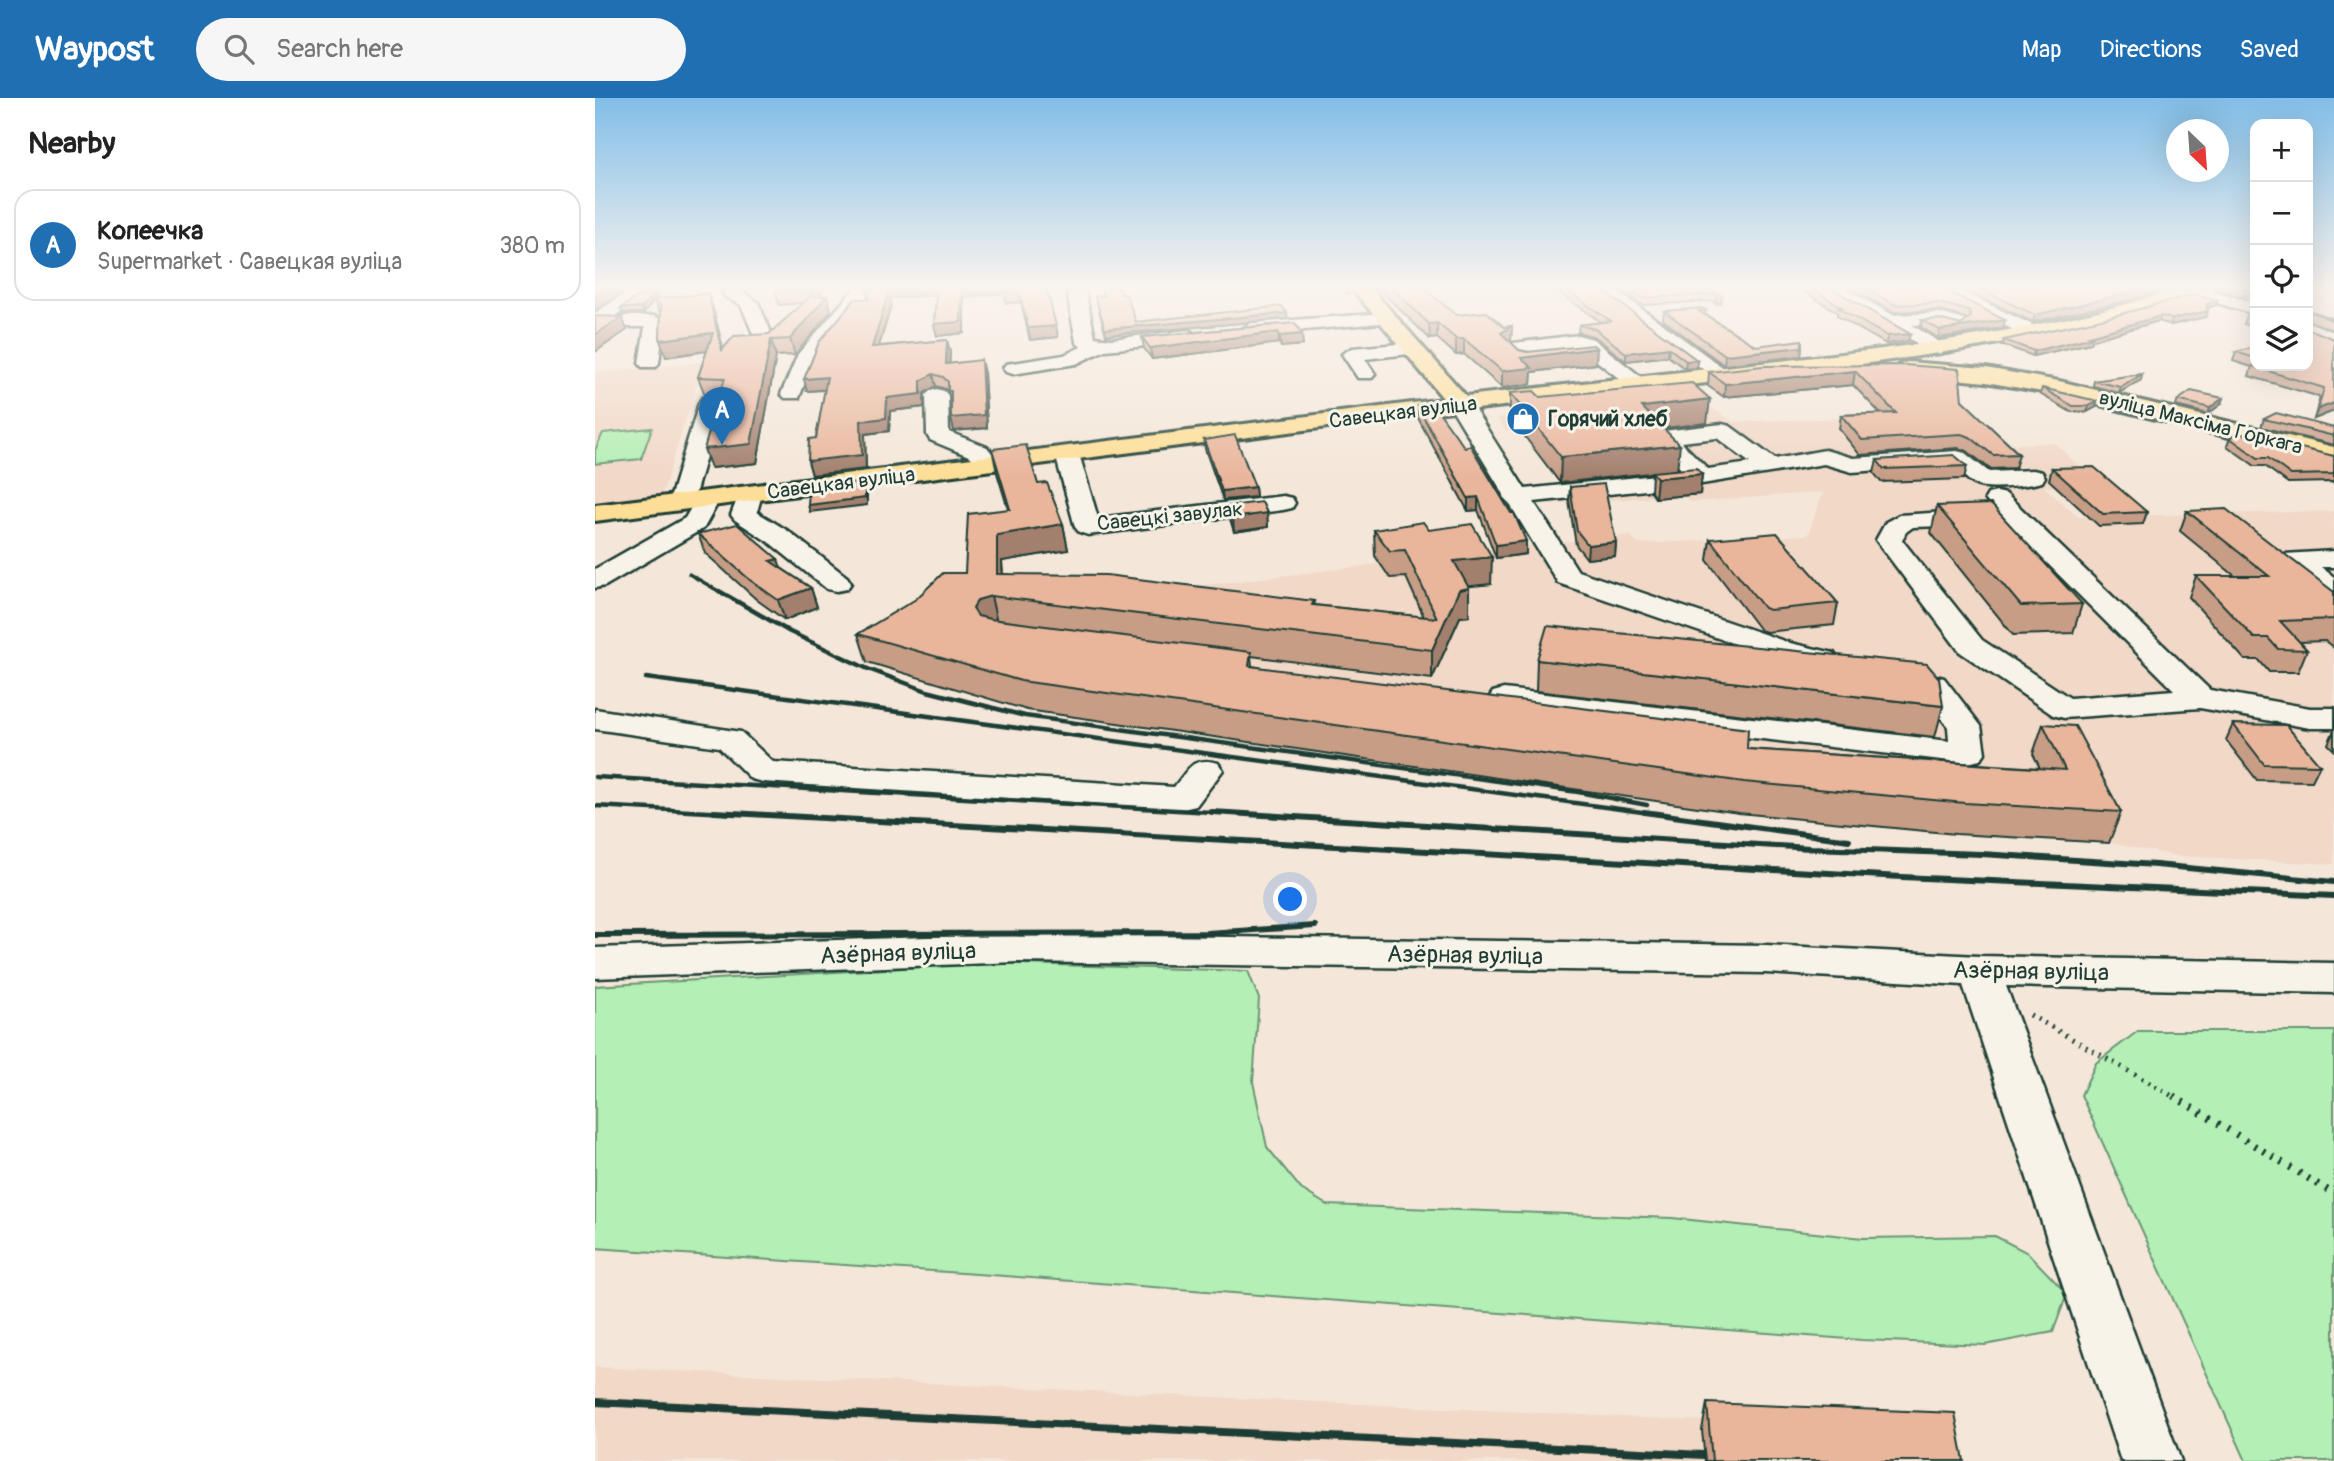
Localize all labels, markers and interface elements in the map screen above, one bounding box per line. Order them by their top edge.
search box [196,18,686,81]
text: Waypost [35,29,154,70]
icon: search [220,30,258,68]
text: Search here [276,33,403,65]
text: Map [2022,35,2062,64]
text: Directions [2100,35,2201,64]
text: Saved [2239,35,2299,64]
north arrow [2166,119,2229,182]
map controls [2250,119,2313,371]
button: + [2250,119,2313,182]
text: Nearby [28,125,115,162]
button: − [2250,182,2313,245]
text: Копеечка [97,215,203,247]
text: A [46,231,60,260]
text: 380 m [499,231,565,260]
button: locate [2250,245,2313,308]
text: Supermarket · Савецкая вуліца [97,247,402,276]
button: layers [2250,308,2313,371]
street label: вуліца Максіма Горкага [2096,384,2305,461]
pin: A [699,387,745,445]
street label: Савецкая вуліца [1328,390,1478,435]
shop icon: Горячий хлеб [1504,400,1542,438]
place label: Горячий хлеб [1548,406,1668,433]
street label: Савецкая вуліца [766,461,916,506]
street label: Савецкі завулак [1096,495,1244,538]
your location [1273,882,1307,916]
street label: Азёрная вуліца [819,936,977,971]
street label: Азёрная вуліца [1387,940,1543,971]
street label: Азёрная вуліца [1953,956,2109,987]

